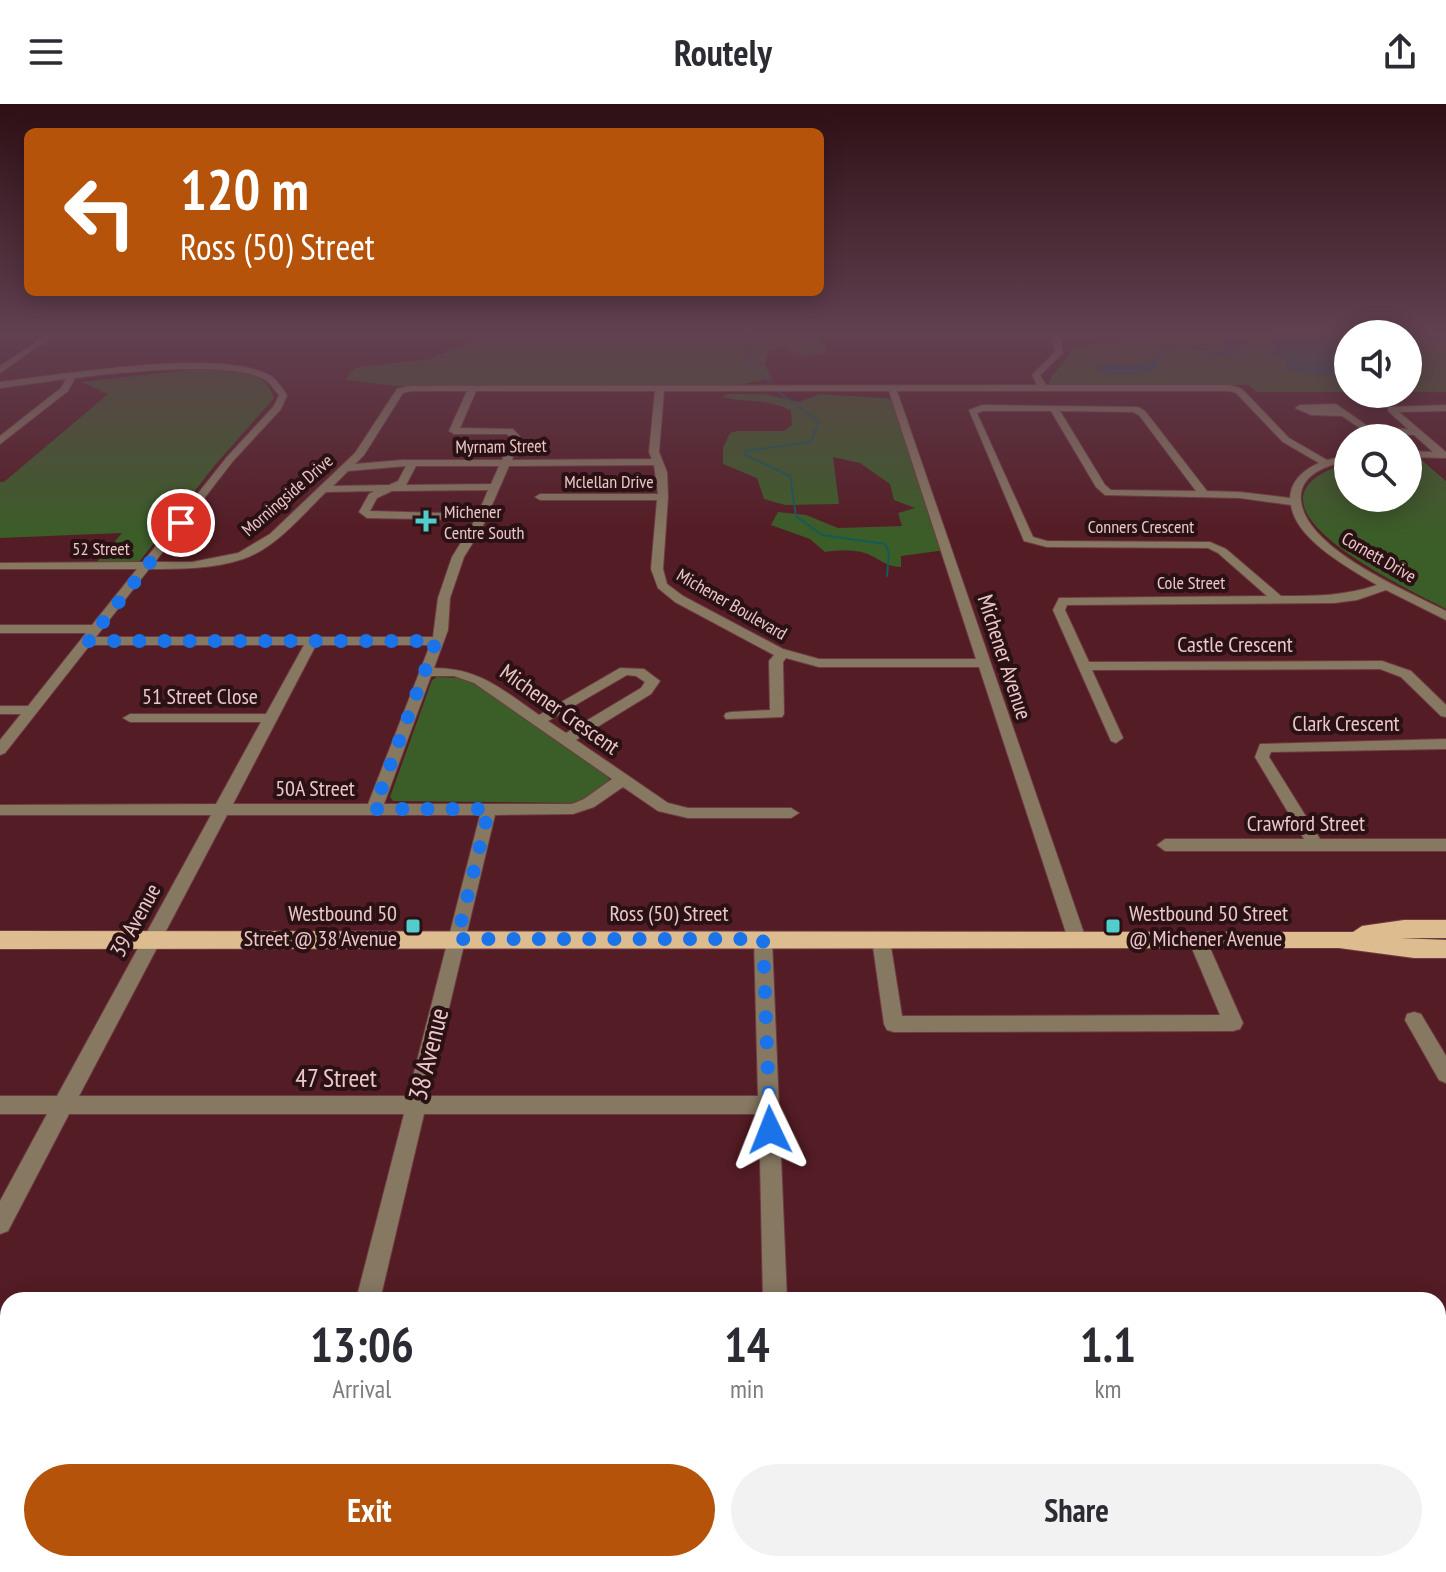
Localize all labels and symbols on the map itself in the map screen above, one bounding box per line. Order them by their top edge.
street label: Myrnam Street [455,434,547,458]
street label: Morningside Drive [237,449,337,541]
street label: Mclellan Drive [564,470,654,493]
pin [147,489,215,557]
place label: Michener Centre South [444,500,524,544]
marker: Michener Centre South [415,510,437,532]
street label: Conners Crescent [1088,515,1194,538]
street label: Cornett Drive [1338,526,1420,588]
street label: 52 Street [72,537,130,560]
street label: Michener Boulevard [673,563,791,645]
street label: Cole Street [1157,571,1225,594]
street label: Michener Avenue [972,591,1038,723]
street label: Castle Crescent [1177,630,1293,658]
street label: Michener Crescent [495,658,625,760]
street label: 51 Street Close [142,682,258,710]
street label: Clark Crescent [1292,709,1400,737]
street label: 50A Street [275,774,355,802]
street label: Crawford Street [1247,809,1365,837]
street label: 39 Avenue [103,878,167,962]
place label: Westbound 50 Street @ 38 Avenue [244,899,397,952]
street label: Ross (50) Street [610,899,729,927]
place label: Westbound 50 Street @ Michener Avenue [1129,899,1288,952]
marker: Westbound 50 Street @ 38 Avenue [404,917,422,935]
marker: Westbound 50 Street @ Michener Avenue [1104,917,1122,935]
street label: 38 Avenue [401,1004,455,1104]
street label: 47 Street [295,1061,377,1094]
position arrow [728,1088,812,1172]

